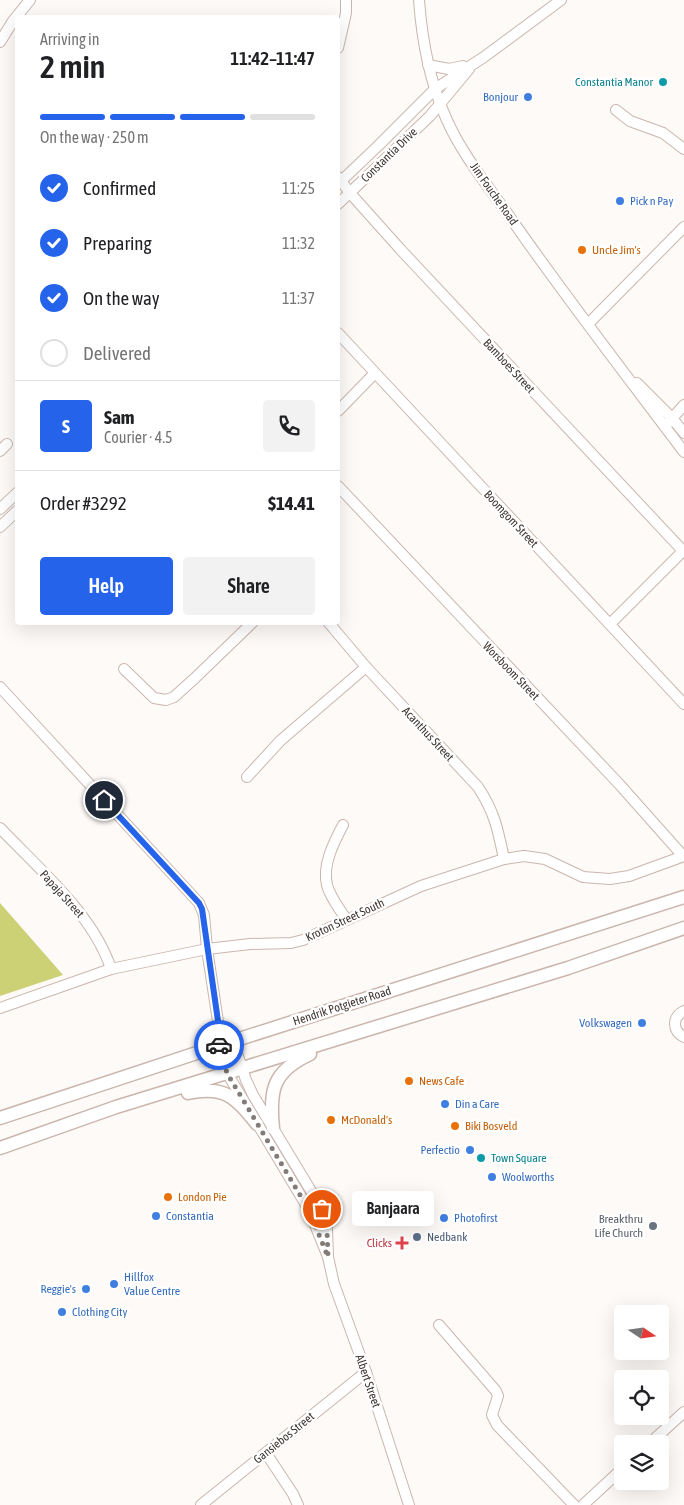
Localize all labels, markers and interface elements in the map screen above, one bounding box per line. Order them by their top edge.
text: Arriving in [40,30,100,48]
text: 11:42–11:47 [230,47,315,69]
text: 2 min [40,48,105,85]
place label: Constantia Manor [575,75,653,89]
marker: Constantia Manor [657,76,669,88]
place label: Bonjour [483,90,518,104]
marker: Bonjour [522,91,534,103]
street label: Constantia Drive [358,125,420,185]
text: On the way · 250 m [40,128,149,146]
street label: Jim Fouche Road [467,160,521,228]
icon: check [40,174,68,202]
text: Confirmed [83,177,156,199]
text: 11:25 [282,179,315,197]
place label: Pick n Pay [630,194,673,208]
marker: Pick n Pay [614,195,626,207]
icon: check [40,229,68,257]
text: Preparing [83,232,152,254]
text: 11:32 [282,234,315,252]
place label: Uncle Jim's [592,243,641,257]
marker: Uncle Jim's [576,244,588,256]
icon: check [40,284,68,312]
text: On the way [83,287,160,309]
text: 11:37 [282,289,315,307]
street label: Bamboes Street [480,336,538,396]
text: Delivered [83,342,151,364]
button: phone [263,400,315,452]
text: Sam [104,406,135,428]
text: S [62,415,70,437]
text: Courier · 4.5 [104,428,173,446]
street label: Boomgom Street [481,488,541,551]
text: Order #3292 [40,492,127,514]
text: $14.41 [268,492,315,514]
button: Help [40,557,173,615]
button: Share [183,557,315,615]
street label: Worsboom Street [480,639,543,703]
street label: Acanthus Street [399,704,457,764]
pin [83,779,125,821]
icon: home [90,786,118,814]
street label: Papaja Street [37,867,87,921]
street label: Kroton Street South [303,896,387,944]
street label: Hendrik Potgieter Road [291,984,393,1028]
place label: Volkswagen [579,1016,632,1030]
marker: Volkswagen [636,1017,648,1029]
courier [194,1020,244,1070]
icon: car [205,1031,233,1059]
place label: News Cafe [419,1074,464,1088]
marker: News Cafe [403,1075,415,1087]
place label: Din a Care [455,1097,499,1111]
marker: Din a Care [439,1098,451,1110]
place label: McDonald's [341,1113,392,1127]
marker: McDonald's [325,1114,337,1126]
place label: Biki Bosveld [465,1119,517,1133]
marker: Biki Bosveld [449,1120,461,1132]
place label: Perfectio [420,1143,460,1157]
marker: Perfectio [464,1144,476,1156]
place label: Town Square [491,1151,547,1165]
marker: Town Square [475,1152,487,1164]
place label: Woolworths [502,1170,554,1184]
marker: Woolworths [486,1171,498,1183]
pin [301,1188,343,1230]
place label: London Pie [178,1190,227,1204]
marker: London Pie [162,1191,174,1203]
callout: Banjaara [352,1192,434,1226]
icon: bag [308,1195,336,1223]
text: Banjaara [366,1199,420,1217]
place label: Constantia [166,1209,214,1223]
marker: Constantia [150,1210,162,1222]
place label: Photofirst [454,1211,498,1225]
marker: Photofirst [438,1212,450,1224]
place label: Breakthru Life Church [594,1212,643,1240]
marker: Breakthru Life Church [647,1220,659,1232]
place label: Nedbank [427,1230,468,1244]
marker: Nedbank [411,1231,423,1243]
place label: Clicks [367,1236,392,1250]
marker: Clicks [396,1237,408,1249]
place label: Hillfox Value Centre [124,1270,180,1298]
marker: Hillfox Value Centre [108,1278,120,1290]
place label: Reggie's [40,1282,76,1296]
marker: Reggie's [80,1283,92,1295]
place label: Clothing City [72,1305,127,1319]
north arrow [614,1305,669,1360]
map controls [614,1305,669,1490]
marker: Clothing City [56,1306,68,1318]
street label: Albert Street [352,1353,384,1410]
button: locate [614,1370,669,1425]
street label: Gansiebos Street [251,1409,317,1467]
button: layers [614,1435,669,1490]

